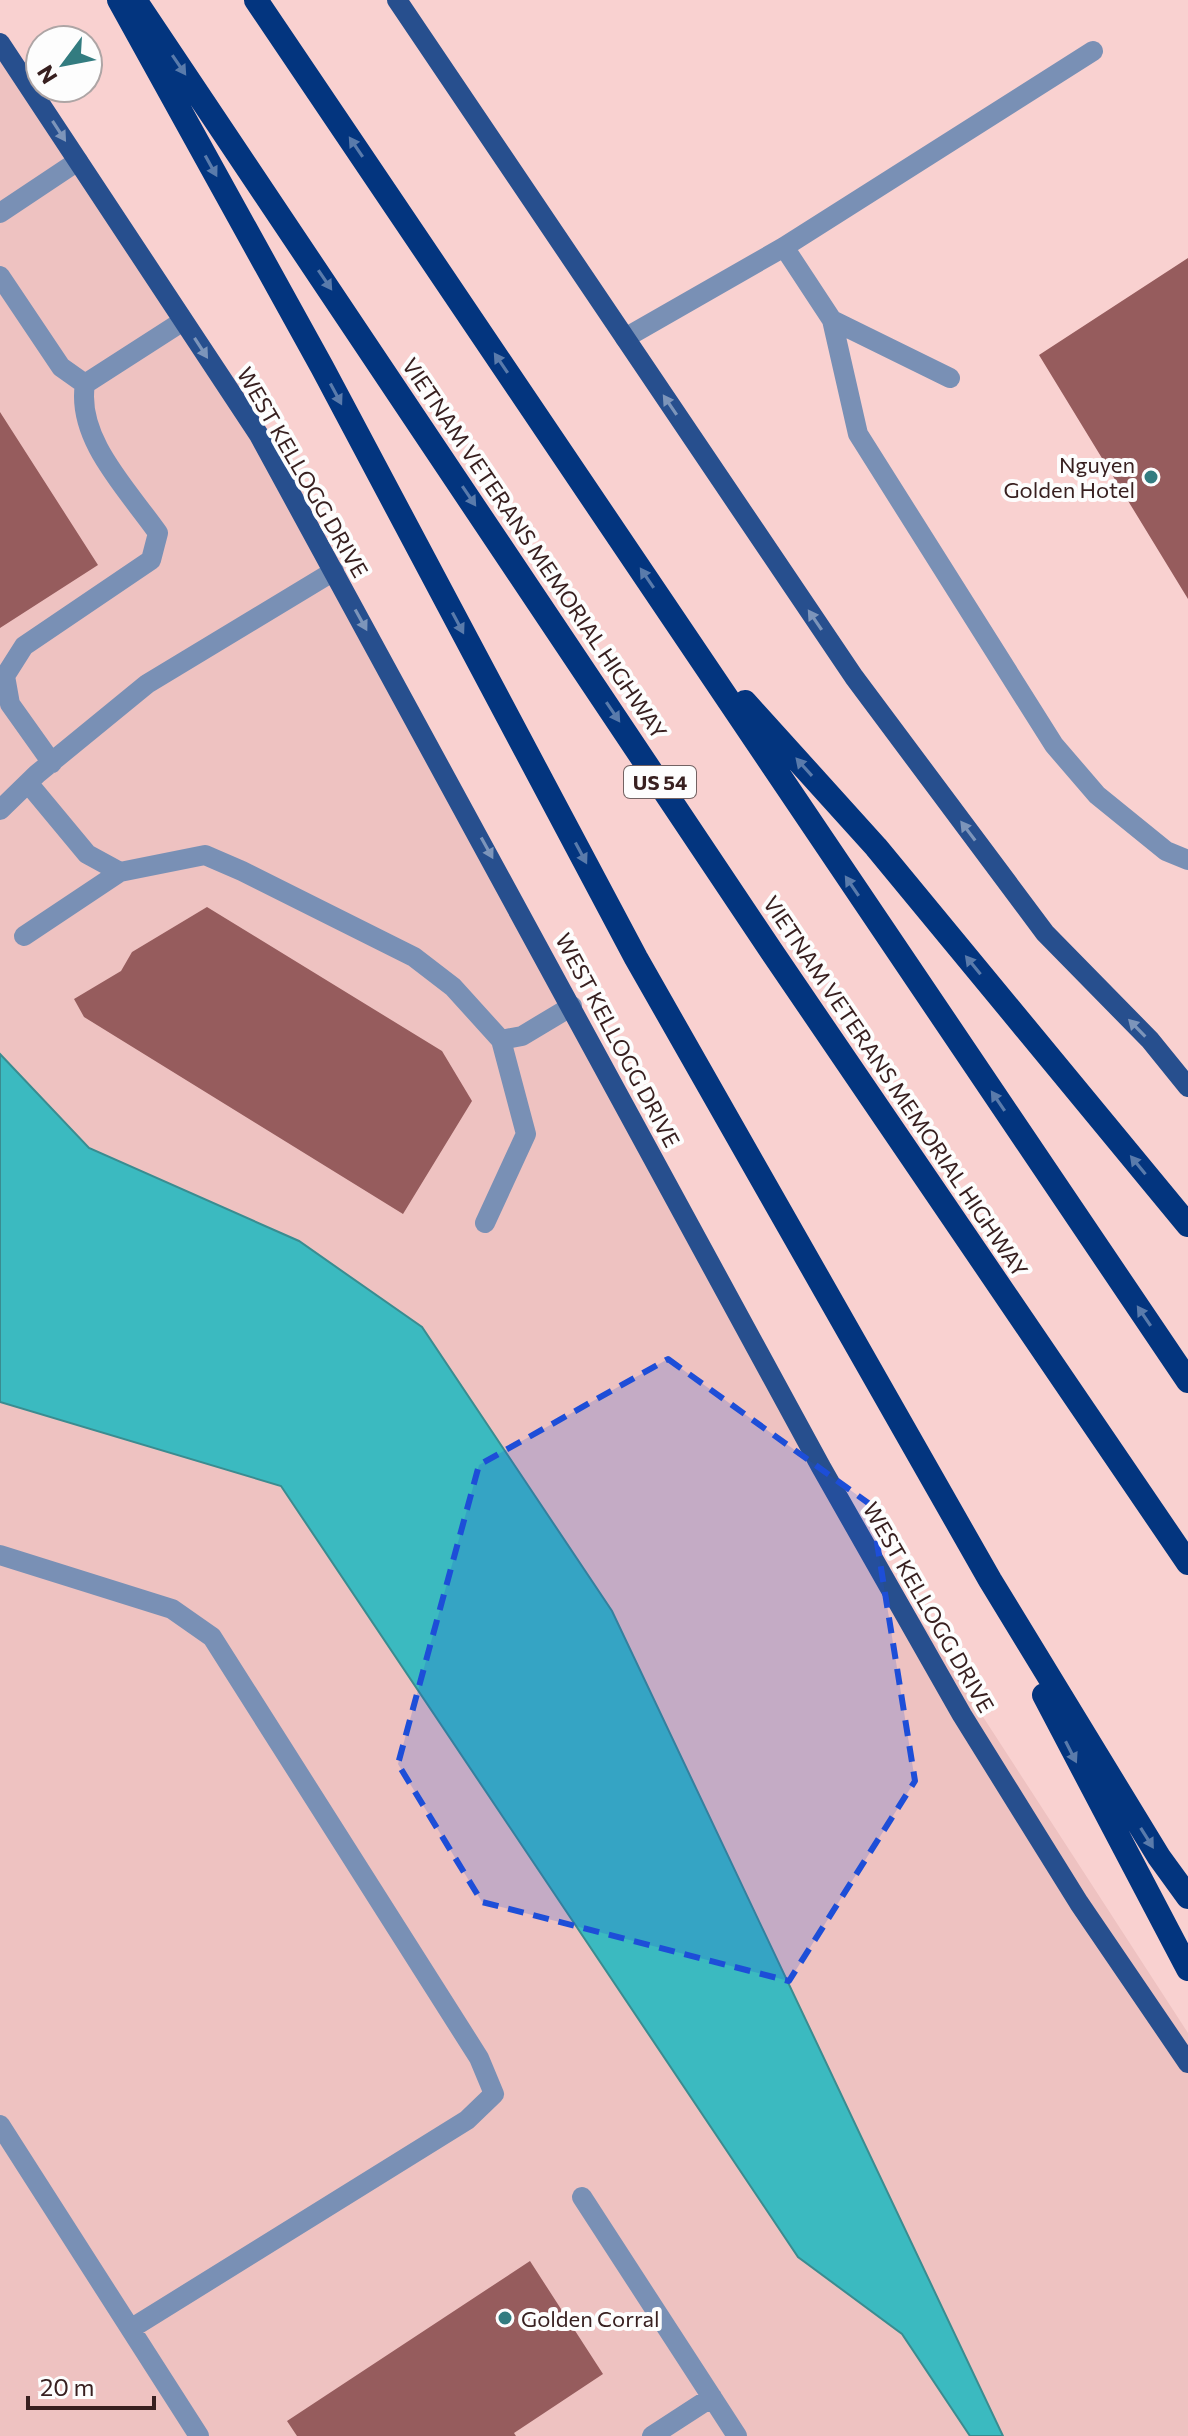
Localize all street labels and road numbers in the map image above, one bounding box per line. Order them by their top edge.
street label: VIETNAM VETERANS MEMORIAL HIGHWAY [397,352,673,744]
street label: WEST KELLOGG DRIVE [232,362,374,582]
road number: US 54 [624,766,696,798]
street label: VIETNAM VETERANS MEMORIAL HIGHWAY [758,890,1034,1282]
street label: WEST KELLOGG DRIVE [550,928,686,1152]
street label: WEST KELLOGG DRIVE [858,1497,1000,1717]

